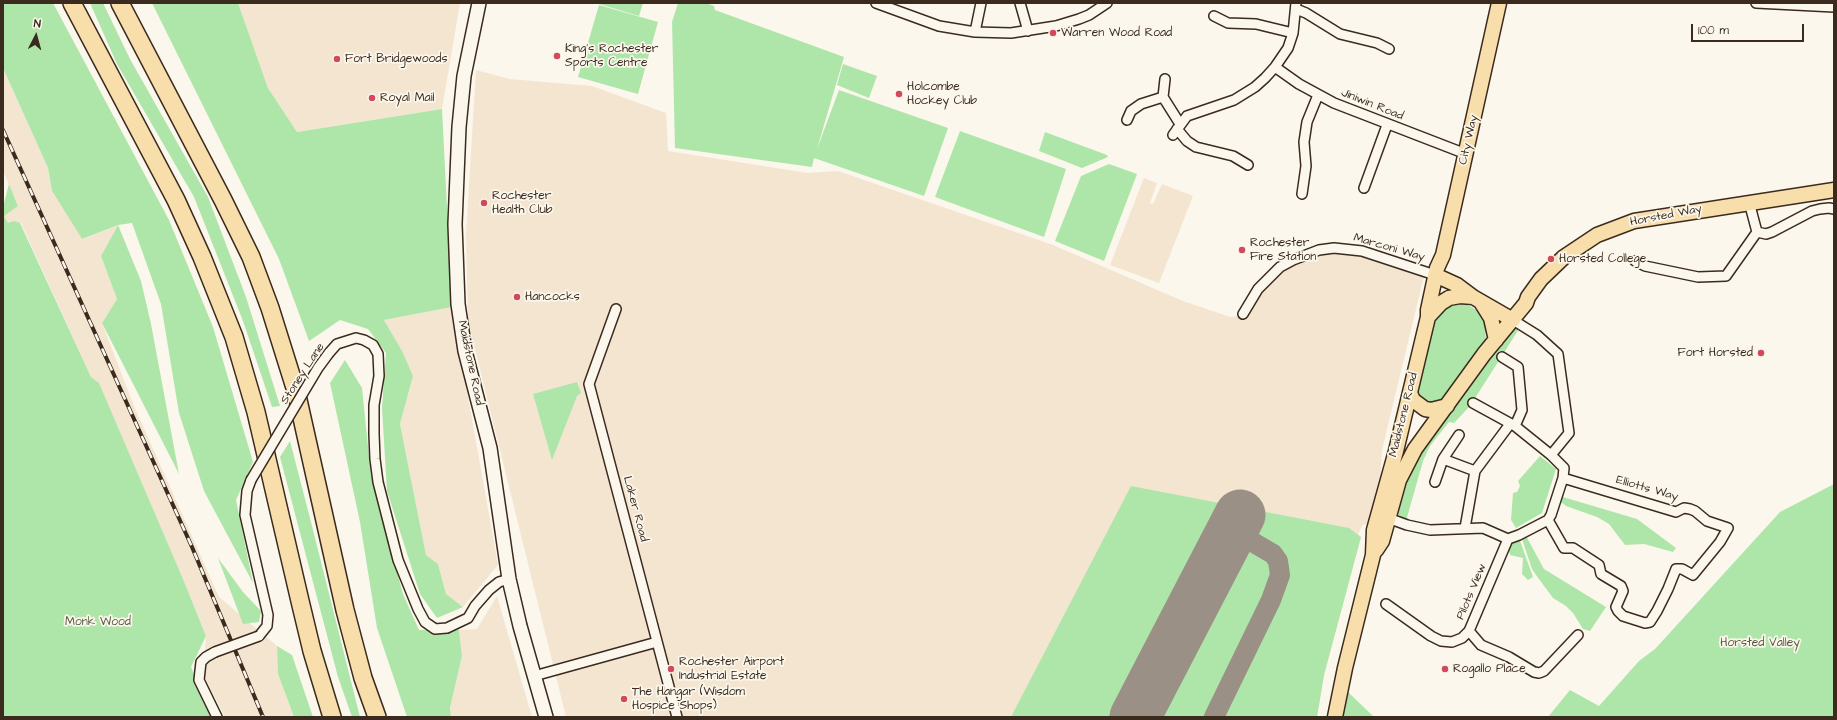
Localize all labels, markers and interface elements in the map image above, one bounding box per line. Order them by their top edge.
north arrow [16,16,56,56]
text: N [33,16,42,31]
scale bar [1693,16,1806,42]
text: 100 m [1698,22,1729,39]
place label: Warren Wood Road [1061,26,1172,40]
marker: Warren Wood Road [1048,28,1058,38]
place label: King's Rochester Sports Centre [565,42,658,70]
marker: King's Rochester Sports Centre [552,51,562,61]
place label: Fort Bridgewoods [345,52,448,66]
marker: Fort Bridgewoods [332,54,342,64]
place label: Holcombe Hockey Club [907,80,977,108]
street label: Jiniwin Road [1339,86,1405,124]
marker: Holcombe Hockey Club [894,89,904,99]
place label: Royal Mail [380,91,434,105]
marker: Royal Mail [367,93,377,103]
street label: City Way [1456,114,1482,166]
place label: Rochester Health Club [492,189,553,217]
marker: Rochester Health Club [479,198,489,208]
street label: Horsted Way [1629,202,1703,230]
street label: Marconi Way [1352,231,1426,265]
place label: Rochester Fire Station [1250,236,1316,264]
marker: Rochester Fire Station [1237,245,1247,255]
place label: Horsted College [1559,252,1646,266]
marker: Horsted College [1546,254,1556,264]
place label: Hancocks [525,290,580,304]
marker: Hancocks [512,292,522,302]
street label: Maidstone Road [454,319,486,407]
street label: Stoney Lane [278,341,328,407]
place label: Fort Horsted [1678,346,1753,360]
marker: Fort Horsted [1756,348,1766,358]
street label: Maidstone Road [1387,371,1421,459]
street label: Elliotts Way [1614,473,1680,505]
street label: Laker Road [619,475,651,543]
street label: Pilots View [1454,562,1490,622]
park label: Monk Wood [65,615,131,629]
park label: Horsted Valley [1720,636,1800,650]
place label: Rochester Airport Industrial Estate [679,655,784,683]
place label: Rogallo Place [1453,662,1526,676]
marker: Rochester Airport Industrial Estate [666,664,676,674]
marker: Rogallo Place [1440,664,1450,674]
place label: The Hangar (Wisdom Hospice Shops) [632,685,745,713]
marker: The Hangar (Wisdom Hospice Shops) [619,694,629,704]

